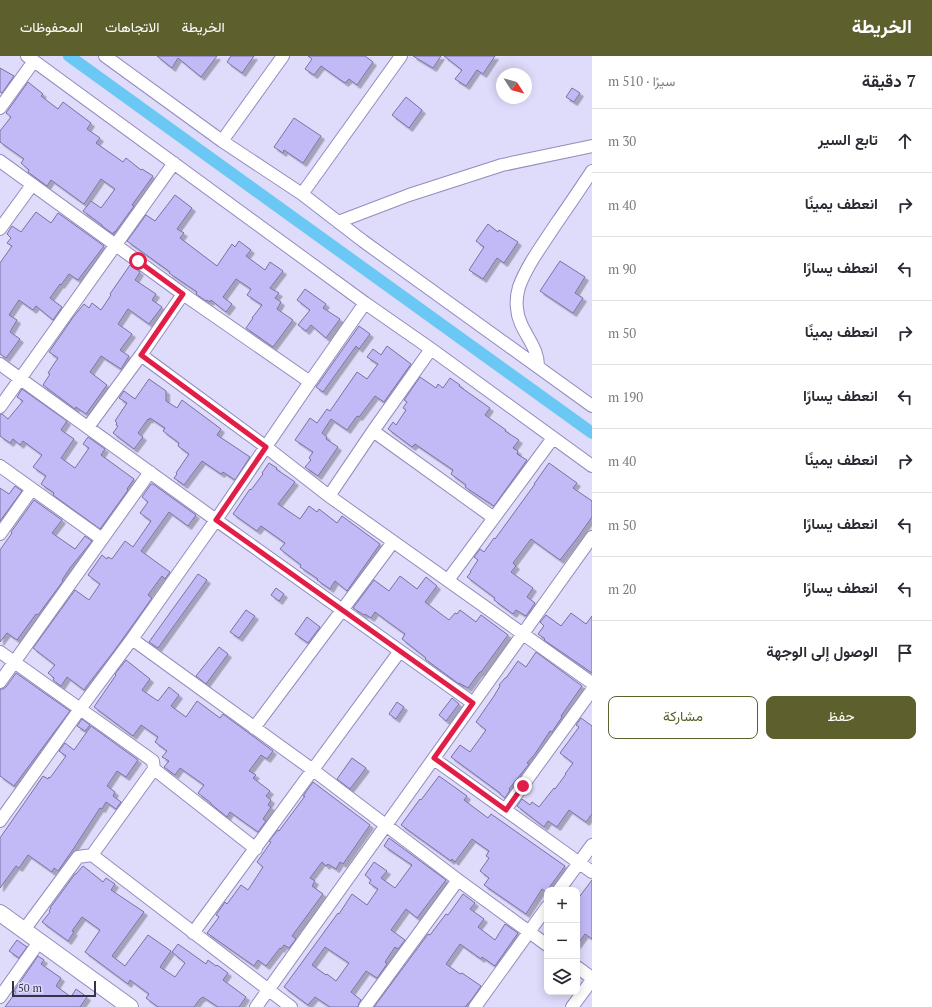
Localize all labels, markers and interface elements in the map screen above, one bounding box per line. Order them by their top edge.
text: الخريطة [852,13,912,38]
text: المحفوظات [20,17,83,36]
text: الاتجاهات [105,17,159,36]
text: الخريطة [181,17,225,36]
north arrow [496,68,532,104]
text: 7 دقيقة [862,69,916,92]
text: سيرًا · 510 m [608,72,675,90]
text: تابع السير [818,129,878,149]
icon: ahead [894,130,916,152]
text: 30 m [608,132,636,150]
text: انعطف يمينًا [805,193,878,213]
icon: right [894,194,916,216]
text: 40 m [608,196,636,214]
route start [129,252,147,270]
text: انعطف يسارًا [803,257,878,277]
icon: left [894,258,916,280]
text: 90 m [608,260,636,278]
text: انعطف يمينًا [805,321,878,341]
icon: right [894,322,916,344]
text: 50 m [608,324,636,342]
text: انعطف يسارًا [803,385,878,405]
icon: left [894,386,916,408]
text: 190 m [608,388,643,406]
text: انعطف يمينًا [805,449,878,469]
icon: right [894,450,916,472]
text: 40 m [608,452,636,470]
text: انعطف يسارًا [803,513,878,533]
icon: left [894,514,916,536]
text: 50 m [608,516,636,534]
text: انعطف يسارًا [803,577,878,597]
icon: left [894,578,916,600]
text: 20 m [608,580,636,598]
text: الوصول إلى الوجهة [766,641,878,661]
icon: arrive [894,642,916,664]
button: مشاركة [608,696,758,739]
button: حفظ [766,696,916,739]
route end [514,777,532,795]
map controls [544,887,580,995]
button: + [544,887,580,923]
button: − [544,923,580,959]
button: layers [544,959,580,995]
scale bar [12,979,96,998]
text: 50 m [18,981,42,995]

